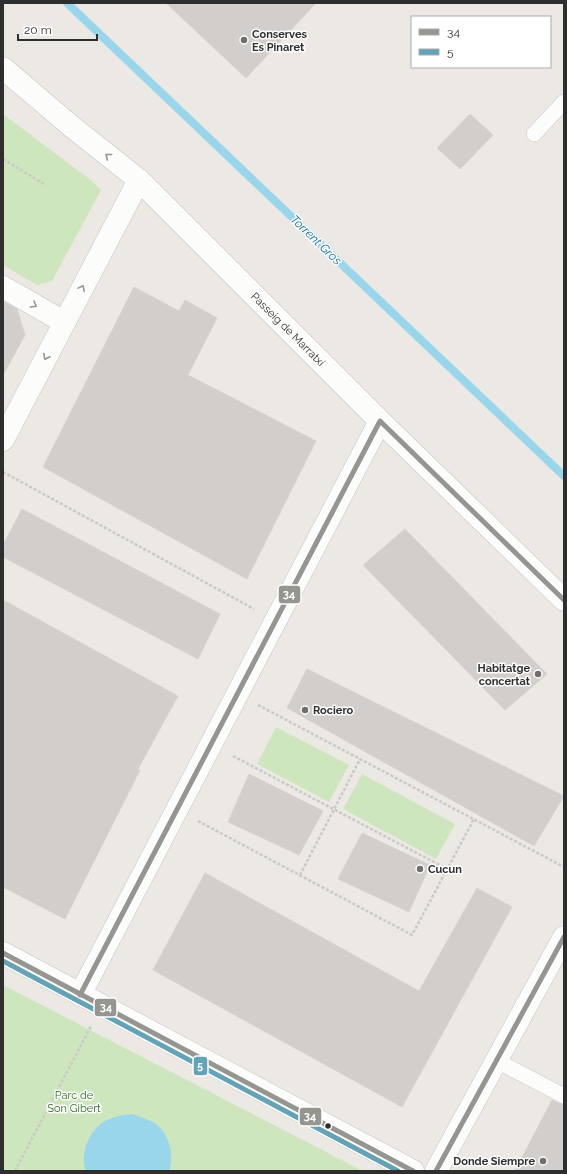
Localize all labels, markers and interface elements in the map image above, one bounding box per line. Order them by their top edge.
scale bar [18,16,97,42]
legend [411,16,551,68]
text: 20 m [24,23,52,37]
text: 34 [447,25,460,39]
place label: Conserves Es Pinaret [252,28,308,54]
marker: Conserves Es Pinaret [239,35,249,45]
text: 5 [447,45,454,59]
one-way arrow [106,153,113,160]
water label: Torrent Gros [288,212,345,268]
one-way arrow [77,285,85,292]
street label: Passeig de Marratxí [248,289,328,369]
one-way arrow [30,300,37,307]
one-way arrow [43,353,51,360]
line badge: 34 [278,585,301,604]
text: 34 [283,588,295,601]
place label: Habitatge concertat [478,662,531,688]
marker: Habitatge concertat [533,669,543,679]
place label: Rociero [313,704,354,717]
marker: Rociero [300,705,310,715]
place label: Cucun [428,863,462,876]
marker: Cucun [415,864,425,874]
line badge: 34 [94,998,117,1017]
text: 34 [100,1001,112,1014]
line badge: 5 [193,1056,208,1076]
text: 5 [197,1060,203,1073]
park label: Parc de Son Gibert [47,1089,101,1115]
line badge: 34 [299,1107,322,1126]
text: 34 [304,1110,316,1123]
unlabelled marker [323,1121,333,1131]
place label: Donde Siempre [453,1155,535,1168]
marker: Donde Siempre [538,1156,548,1166]

